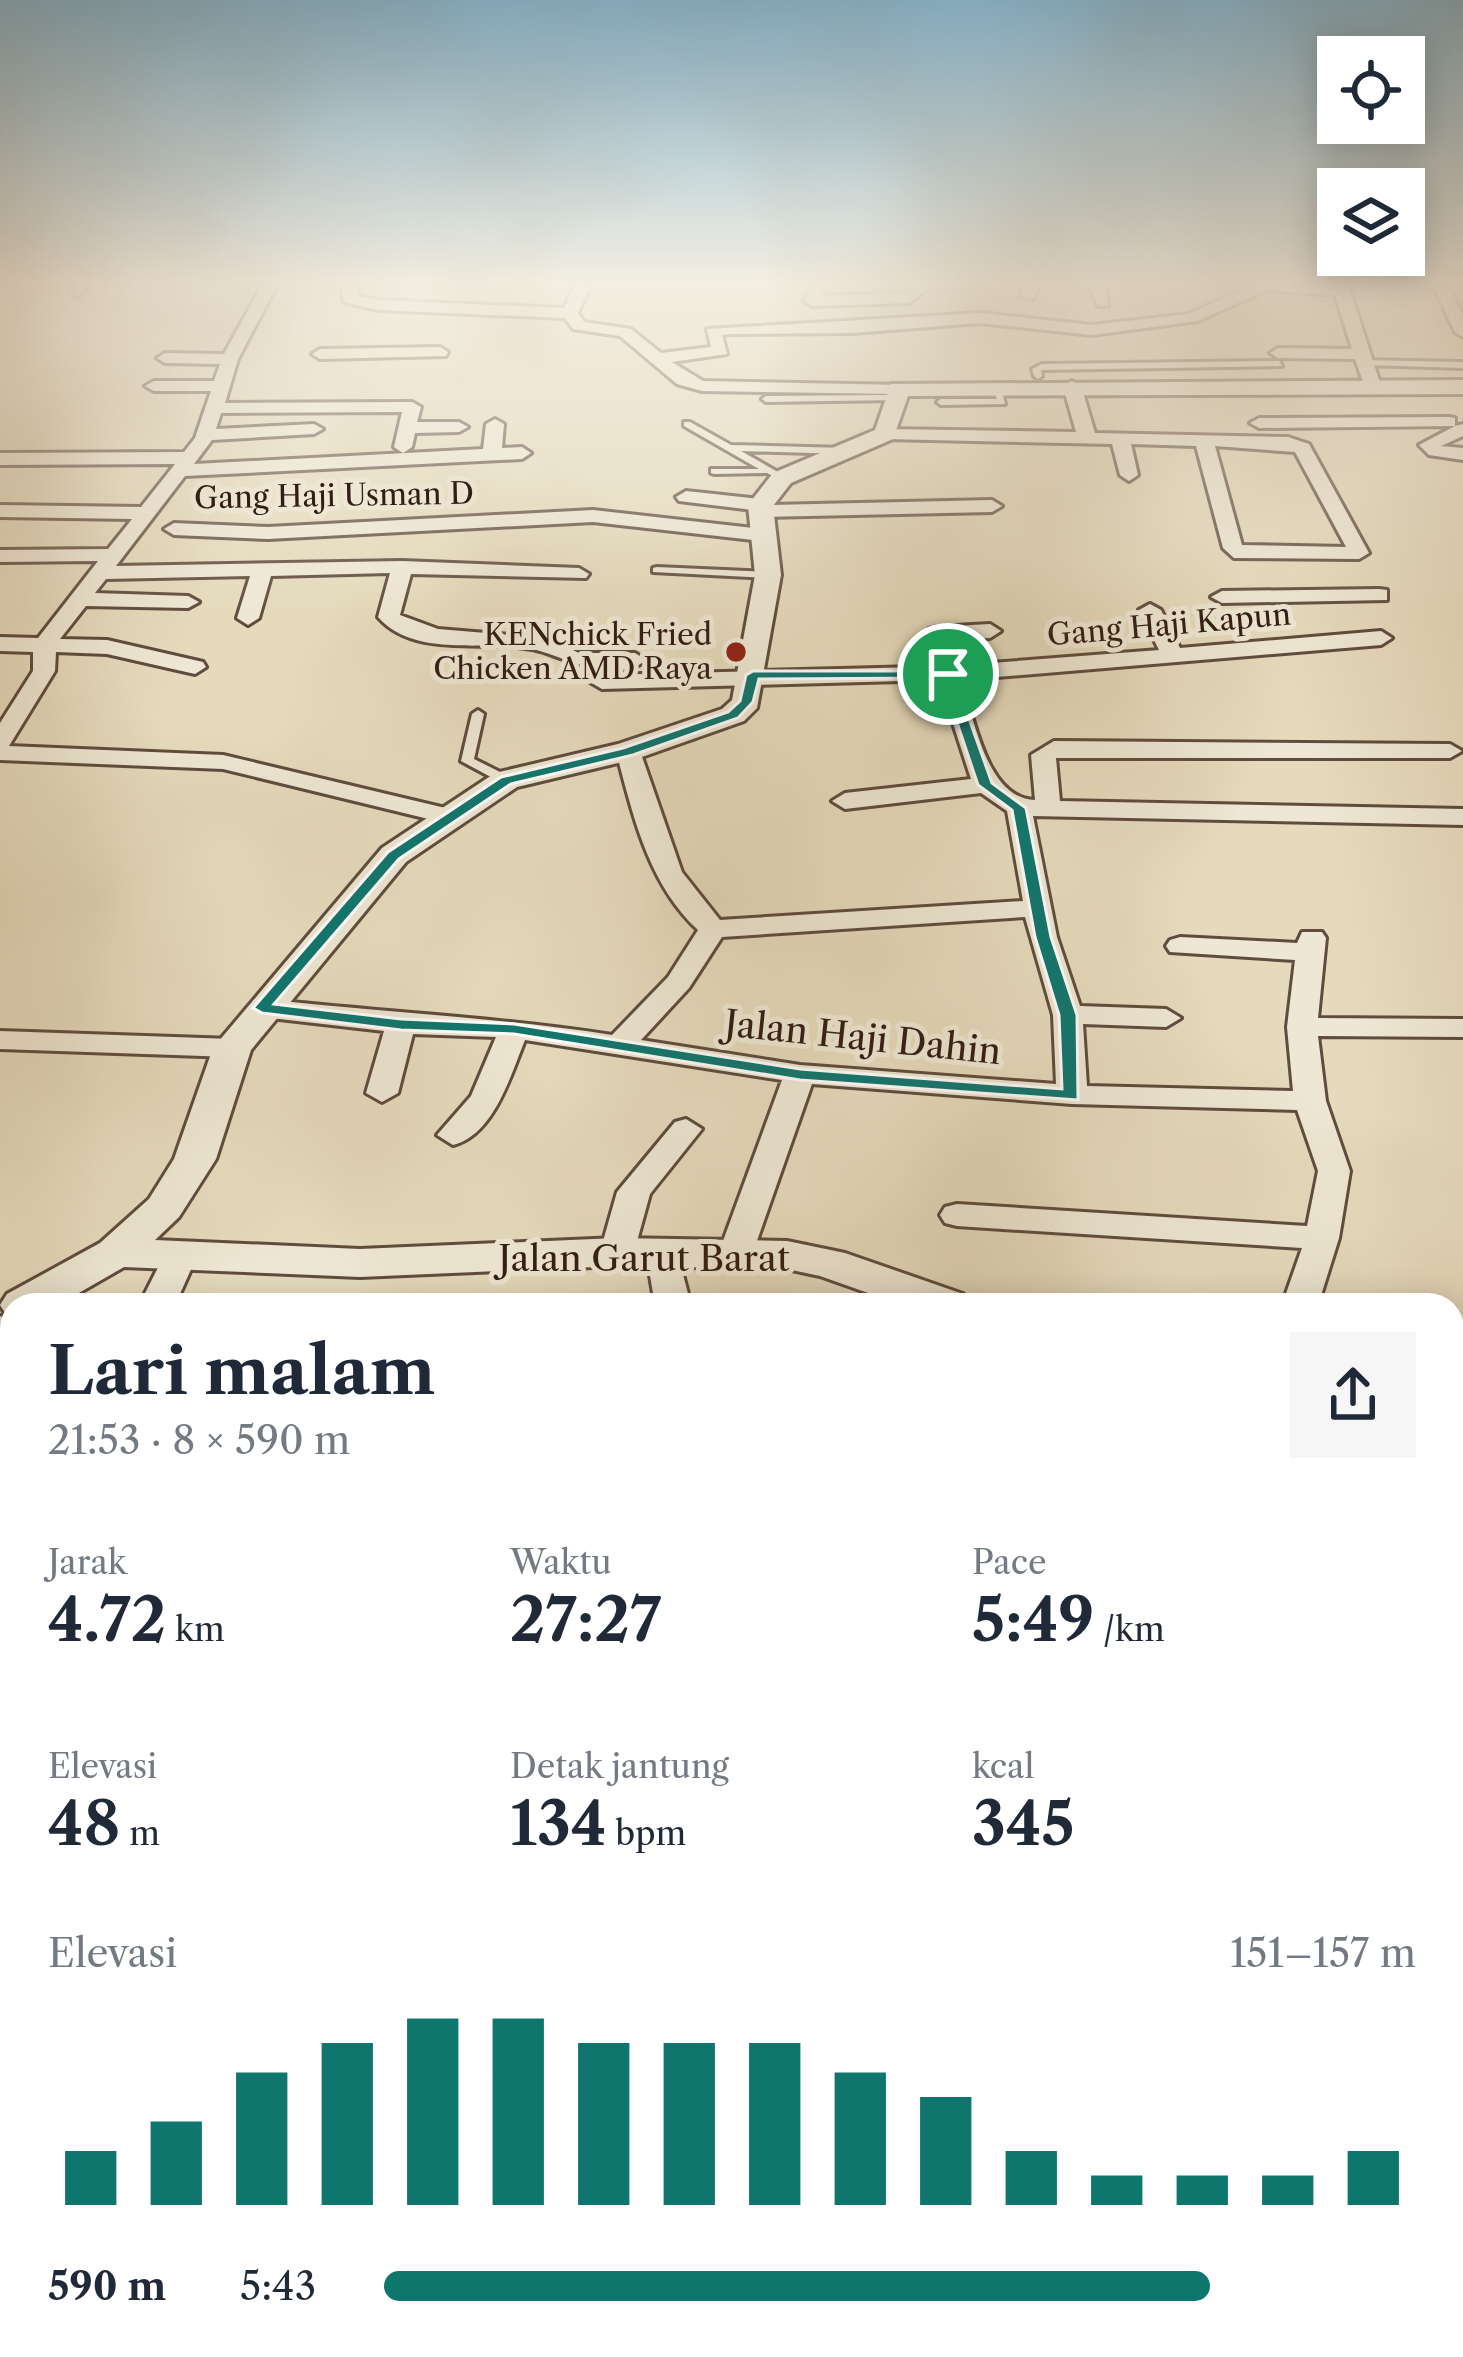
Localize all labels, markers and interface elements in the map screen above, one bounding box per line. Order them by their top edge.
map controls [1317,36,1425,276]
button: locate [1317,36,1425,144]
button: layers [1317,168,1425,276]
street label: Gang Haji Usman D [194,475,474,516]
street label: Gang Haji Kapun [1046,595,1293,654]
place label: KENchick Fried Chicken AMD Raya [433,616,712,687]
pin [897,623,999,725]
marker: KENchick Fried Chicken AMD Raya [723,639,749,665]
icon: arrive [915,641,981,707]
street label: Jalan Haji Dahin [718,1000,1003,1073]
street label: Jalan Garut Barat [493,1236,790,1280]
text: Lari malam [48,1330,436,1411]
button: share [1290,1332,1416,1458]
text: 21:53 · 8 × 590 m [48,1416,350,1464]
text: Jarak [48,1542,127,1583]
text: Waktu [510,1542,611,1583]
text: Pace [972,1542,1047,1583]
text: 4.72 [48,1583,166,1657]
text: 27:27 [510,1583,661,1657]
text: 5:49 [972,1583,1094,1657]
text: km [166,1609,225,1650]
text: /km [1094,1609,1165,1650]
text: Elevasi [48,1746,157,1787]
text: Detak jantung [510,1746,729,1787]
text: kcal [972,1746,1034,1787]
text: 48 [48,1787,120,1861]
text: 134 [510,1787,606,1861]
text: 345 [972,1787,1075,1861]
text: m [120,1813,160,1854]
text: bpm [606,1813,686,1854]
text: Elevasi [48,1929,177,1977]
text: 151–157 m [1230,1929,1416,1977]
text: 590 m [48,2262,166,2310]
text: 5:43 [240,2262,316,2310]

